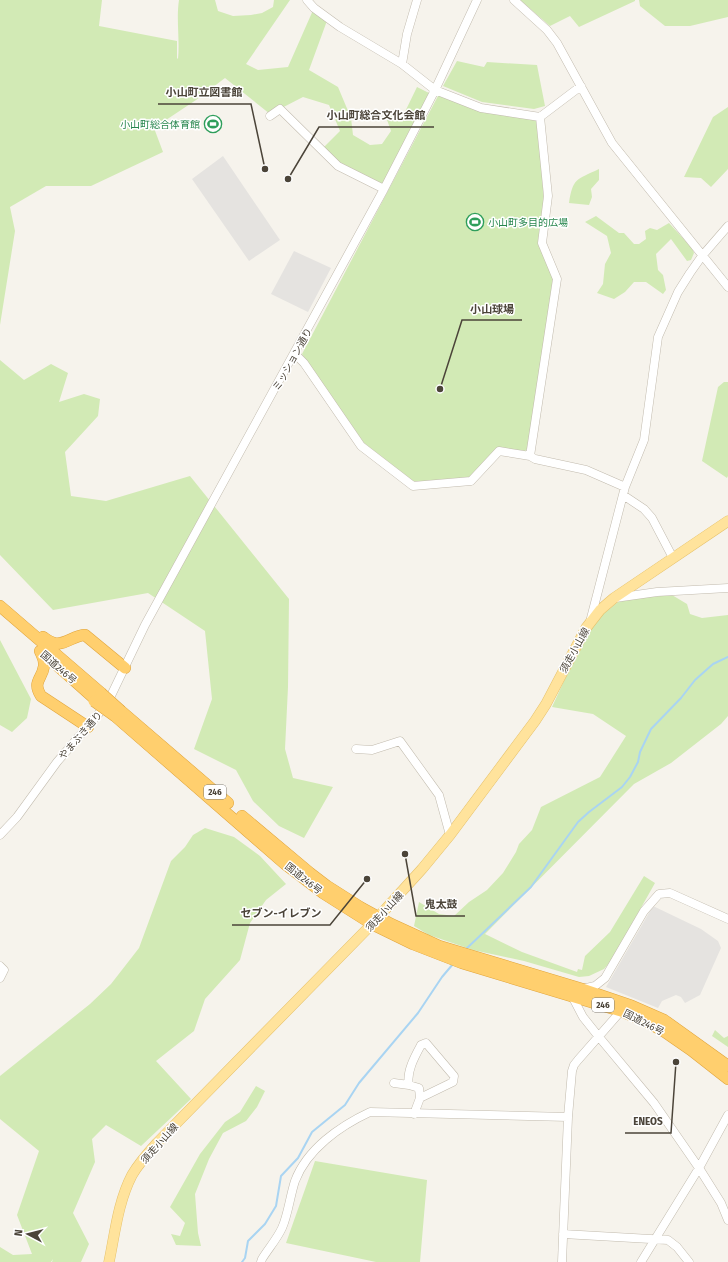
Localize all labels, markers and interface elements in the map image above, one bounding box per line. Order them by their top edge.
callout: 小山町立図書館 [158,81,251,104]
text: 小山町立図書館 [166,86,243,99]
callout: 小山町総合文化会館 [319,104,434,127]
text: 小山町総合文化会館 [327,109,426,122]
sports icon: 小山町総合体育館 [203,114,223,134]
place label: 小山町総合体育館 [120,119,200,131]
sports icon: 小山町多目的広場 [465,212,485,232]
place label: 小山町多目的広場 [488,217,568,229]
callout: 小山球場 [462,297,522,320]
text: 小山球場 [470,303,514,316]
street label: ミッション通り [271,326,315,393]
street label: 須走小山線 [558,626,592,675]
street label: 国道246号 [38,649,79,687]
street label: やまぶき通り [57,709,105,762]
road number: 246 [204,785,226,799]
street label: 国道246号 [282,861,324,897]
street label: 須走小山線 [363,889,406,934]
callout: 鬼太鼓 [416,893,465,916]
text: 鬼太鼓 [425,898,458,911]
callout: セブン-イレブン [232,902,330,925]
text: セブン-イレブン [240,907,322,920]
road number: 246 [592,998,614,1012]
street label: 国道246号 [621,1008,666,1038]
callout: ENEOS [625,1110,671,1133]
text: ENEOS [633,1115,663,1128]
street label: 須走小山線 [139,1121,181,1166]
north arrow [8,1214,48,1254]
text: N [12,1229,25,1237]

